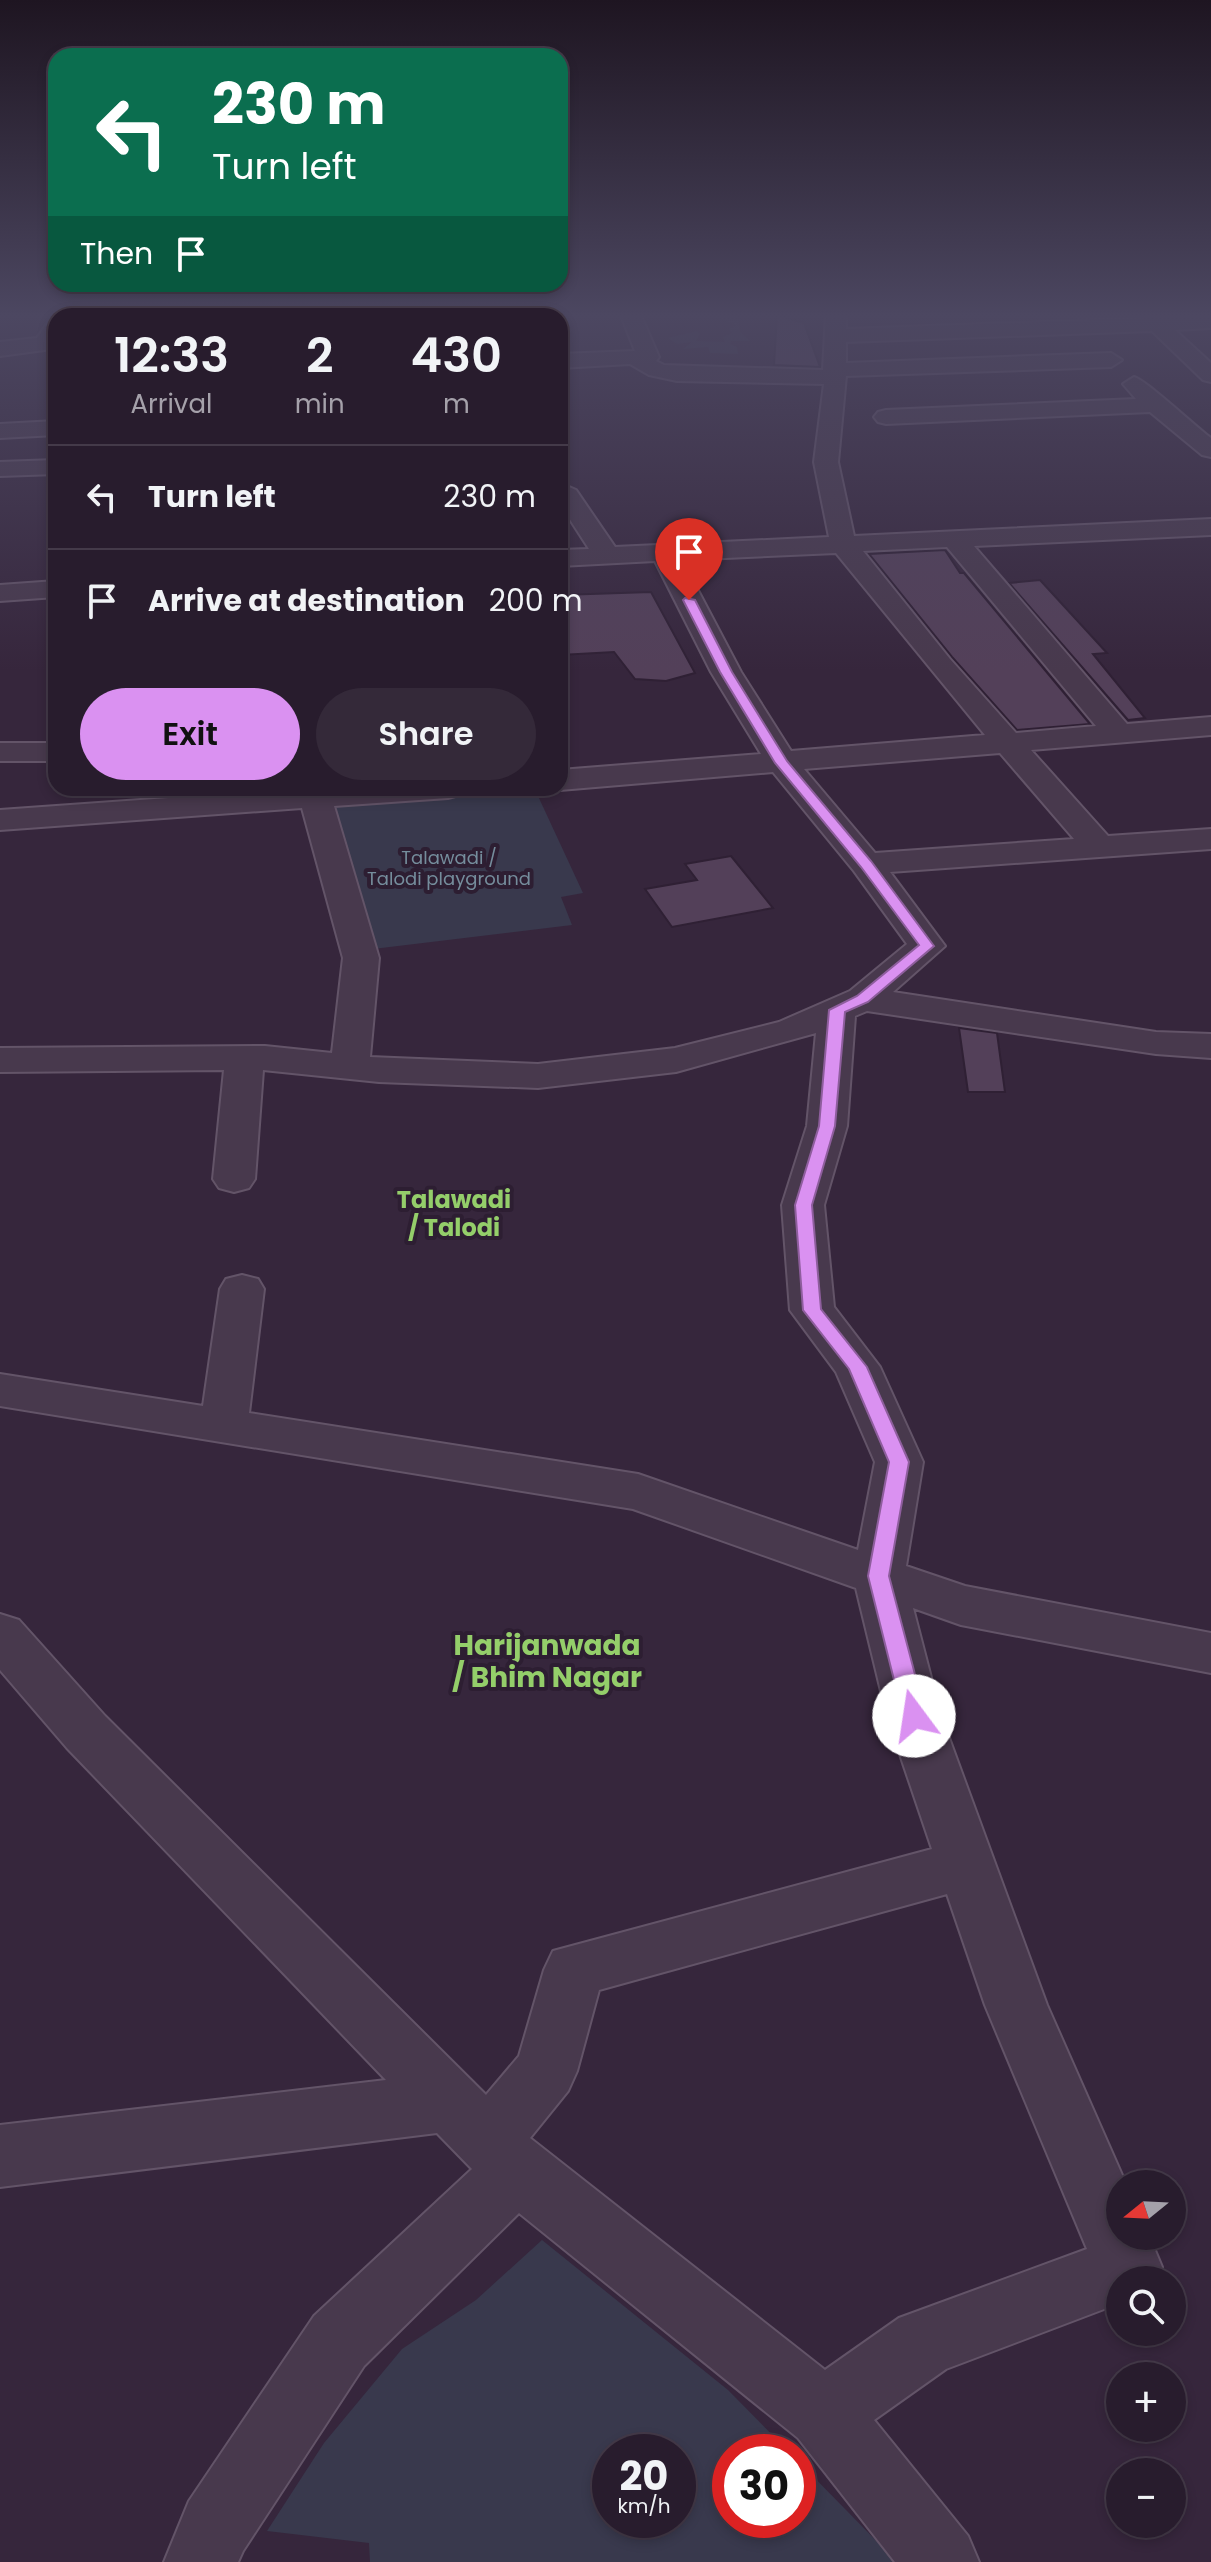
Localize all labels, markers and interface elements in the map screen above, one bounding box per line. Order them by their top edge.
text: 230 m [212,65,386,144]
icon: left [80,80,184,184]
text: Turn left [212,141,357,192]
text: Then [80,232,153,275]
icon: arrive [169,232,213,276]
text: 12:33 [114,322,229,389]
text: 2 [306,322,334,389]
text: 430 [411,322,502,389]
text: Arrival [130,386,212,422]
text: min [295,386,345,422]
text: m [443,386,470,422]
icon: left [80,475,124,519]
text: Turn left [148,475,276,518]
text: 230 m [443,475,536,518]
pin [655,518,723,600]
icon: arrive [667,530,711,574]
icon: arrive [80,579,124,623]
text: Arrive at destination [148,579,465,622]
text: 200 m [489,579,583,622]
button: Exit [80,688,300,780]
button: Share [316,688,536,780]
park label: Talawadi / Talodi playground [367,845,531,891]
district label: Talawadi / Talodi [397,1183,511,1244]
district label: Harijanwada / Bhim Nagar [452,1626,642,1697]
position arrow [872,1674,956,1758]
north arrow [1106,2170,1186,2250]
map controls [1106,2170,1186,2538]
button: search [1106,2266,1186,2346]
button: + [1106,2362,1186,2442]
speed limit sign: 30 [712,2434,816,2538]
text: 20 [620,2448,668,2504]
button: − [1106,2458,1186,2538]
text: km/h [617,2492,671,2520]

